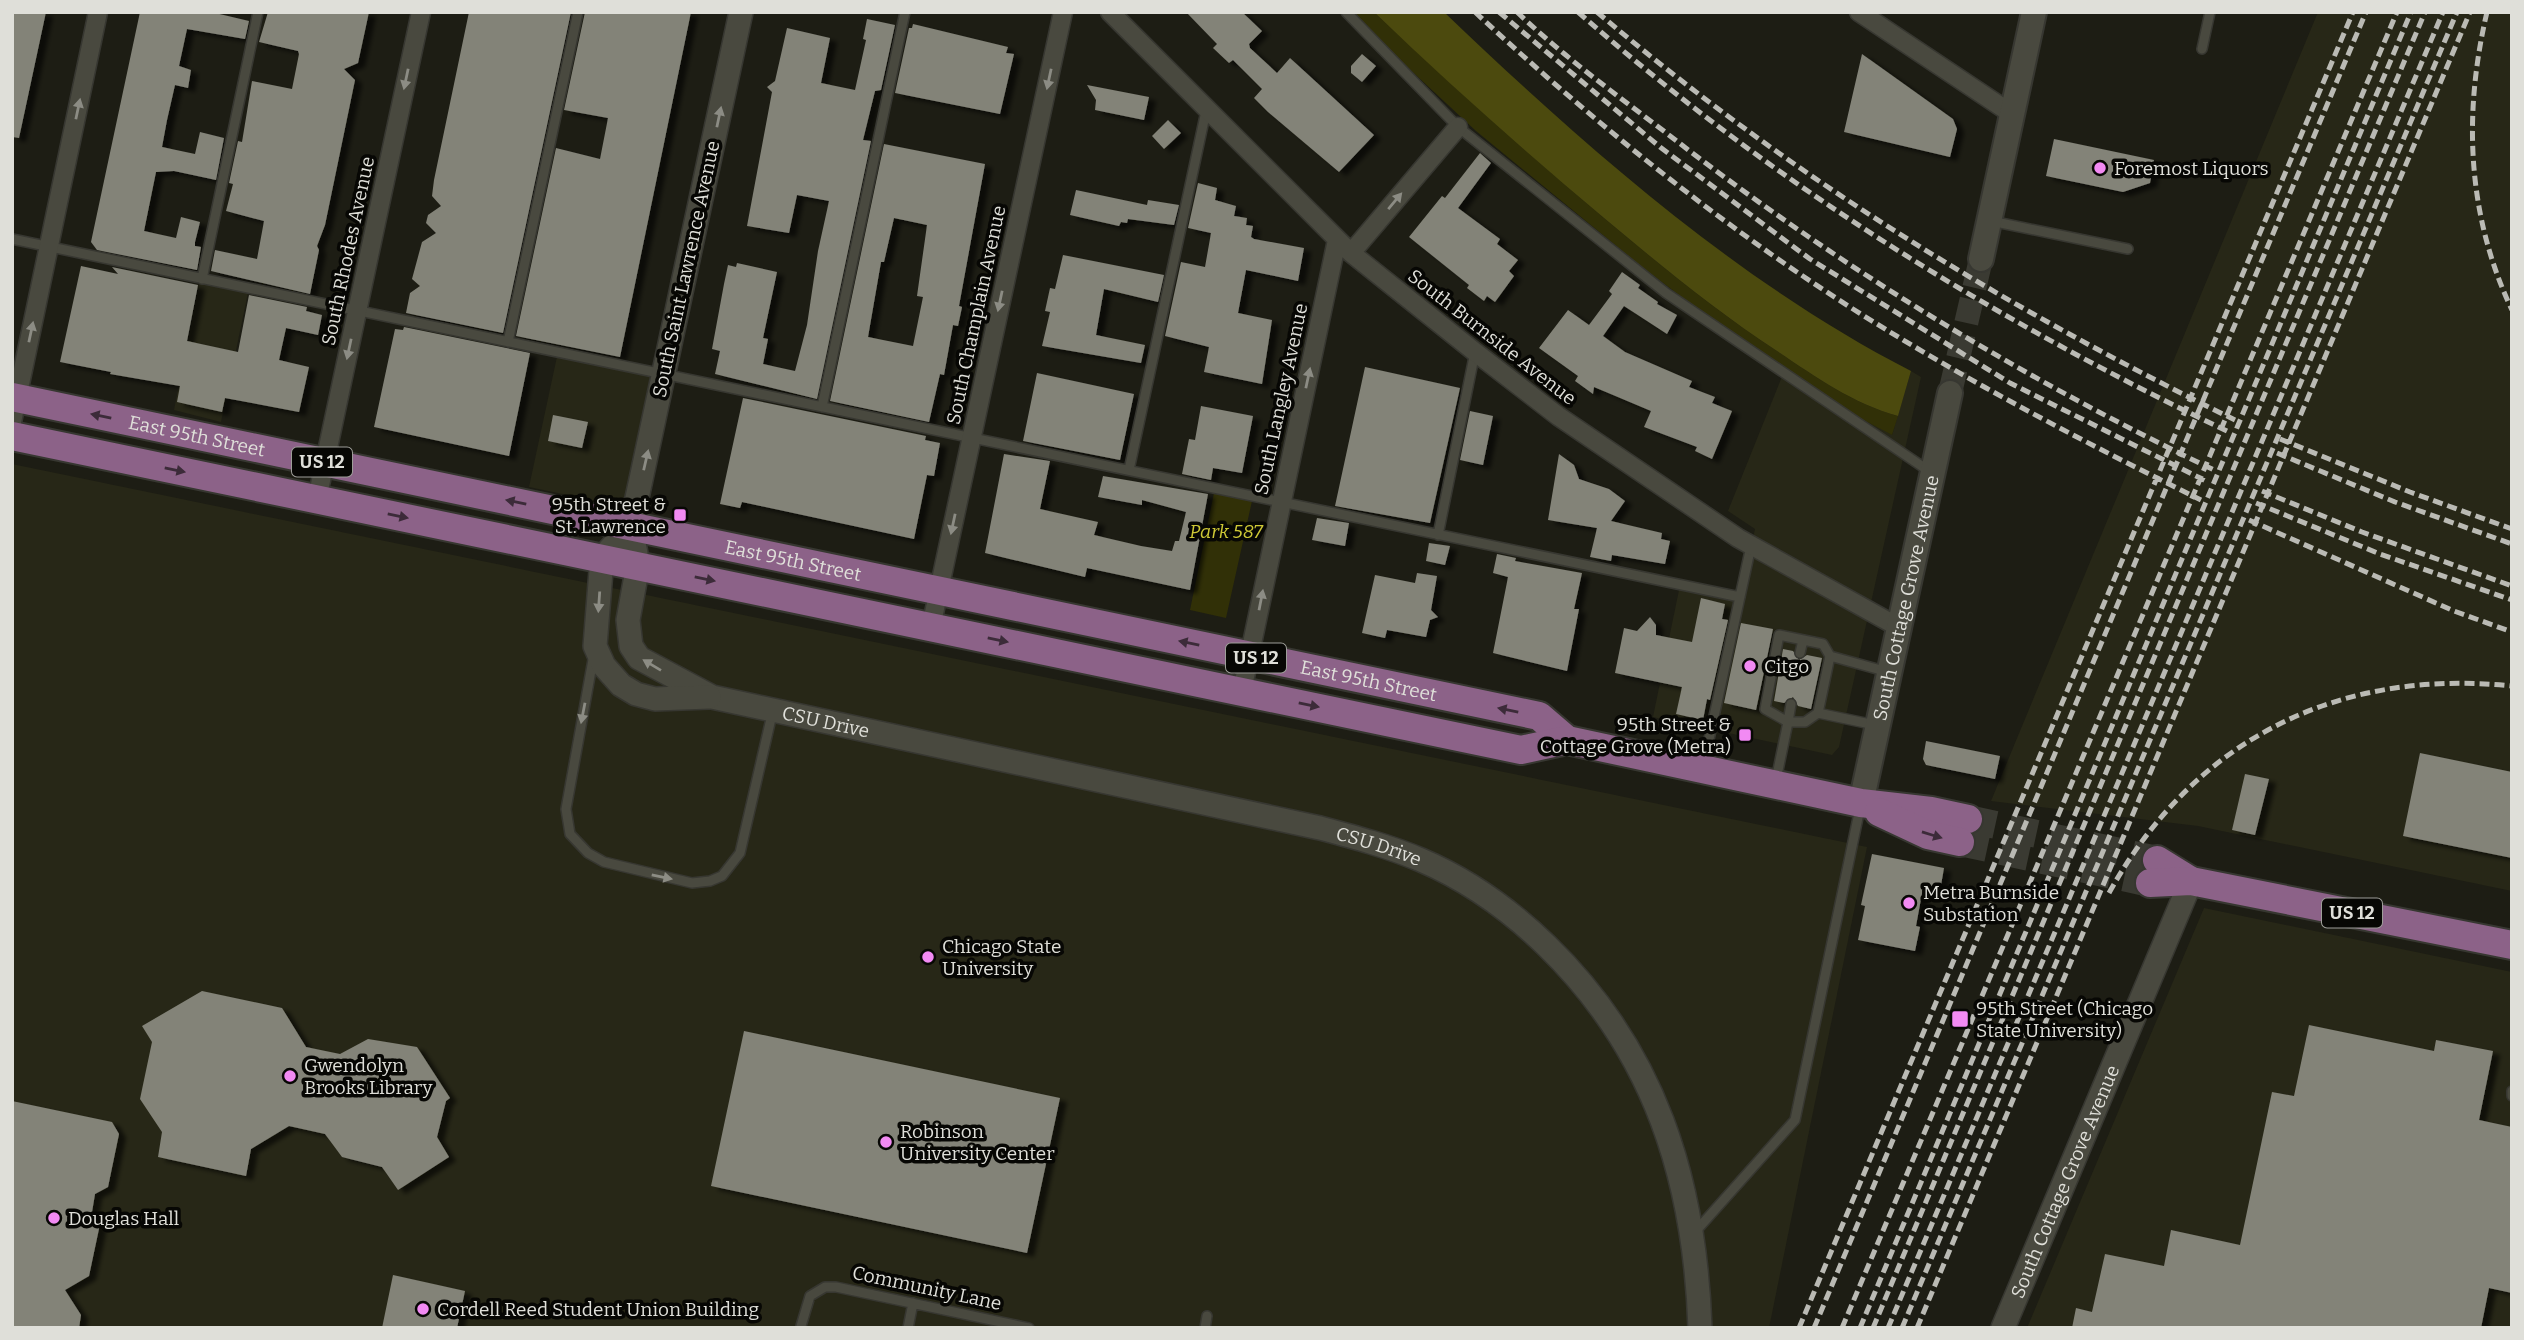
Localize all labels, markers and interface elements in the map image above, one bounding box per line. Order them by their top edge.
one-way arrow [401,68,412,90]
one-way arrow [1043,68,1054,90]
one-way arrow [72,98,83,120]
one-way arrow [713,106,724,128]
street label: South Saint Lawrence Avenue [648,139,724,399]
street label: South Rhodes Avenue [317,154,379,348]
place label: Foremost Liquors [2114,157,2269,180]
marker: Foremost Liquors [2092,160,2108,176]
one-way arrow [1387,192,1402,209]
street label: South Champlain Avenue [942,203,1010,427]
street label: South Burnside Avenue [1403,264,1581,410]
one-way arrow [995,290,1006,312]
street label: South Langley Avenue [1249,301,1313,497]
one-way arrow [26,321,37,343]
one-way arrow [343,338,354,360]
one-way arrow [1302,367,1313,389]
one-way arrow [90,410,112,421]
street label: East 95th Street [127,410,268,461]
road number: US 12 [292,448,352,476]
one-way arrow [640,449,651,471]
one-way arrow [164,464,186,475]
street label: South Cottage Grove Avenue [1868,473,1943,723]
place label: 95th Street & St. Lawrence [552,493,666,538]
one-way arrow [505,497,527,508]
marker: 95th Street & St. Lawrence [672,507,688,523]
one-way arrow [387,510,409,521]
one-way arrow [947,513,958,535]
park label: Park 587 [1189,520,1264,543]
street label: East 95th Street [723,535,864,586]
one-way arrow [694,574,716,585]
one-way arrow [1256,589,1267,611]
one-way arrow [593,591,604,613]
one-way arrow [987,635,1009,646]
one-way arrow [1178,638,1200,649]
road number: US 12 [1226,644,1286,672]
street label: East 95th Street [1298,655,1439,706]
place label: Citgo [1764,655,1809,678]
marker: Citgo [1742,658,1758,674]
one-way arrow [642,659,661,672]
one-way arrow [1298,700,1320,711]
street label: CSU Drive [780,701,872,742]
one-way arrow [577,702,588,724]
one-way arrow [1497,704,1519,715]
place label: 95th Street & Cottage Grove (Metra) [1540,713,1731,758]
marker: 95th Street & Cottage Grove (Metra) [1737,727,1753,743]
street label: CSU Drive [1334,821,1425,871]
one-way arrow [1922,831,1943,841]
one-way arrow [651,871,673,882]
place label: Metra Burnside Substation [1923,881,2059,926]
marker: Metra Burnside Substation [1901,895,1917,911]
road number: US 12 [2322,898,2382,928]
place label: Chicago State University [942,935,1061,980]
marker: Chicago State University [920,949,936,965]
place label: 95th Street (Chicago State University) [1976,997,2153,1042]
marker: 95th Street (Chicago State University) [1950,1009,1970,1029]
place label: Gwendolyn Brooks Library [304,1054,433,1099]
street label: South Cottage Grove Avenue [2005,1061,2124,1301]
marker: Gwendolyn Brooks Library [282,1068,298,1084]
place label: Robinson University Center [900,1120,1055,1165]
marker: Robinson University Center [878,1134,894,1150]
place label: Douglas Hall [68,1207,179,1230]
marker: Douglas Hall [46,1210,62,1226]
street label: Community Lane [850,1261,1004,1315]
place label: Cordell Reed Student Union Building [437,1298,760,1321]
marker: Cordell Reed Student Union Building [415,1301,431,1317]

